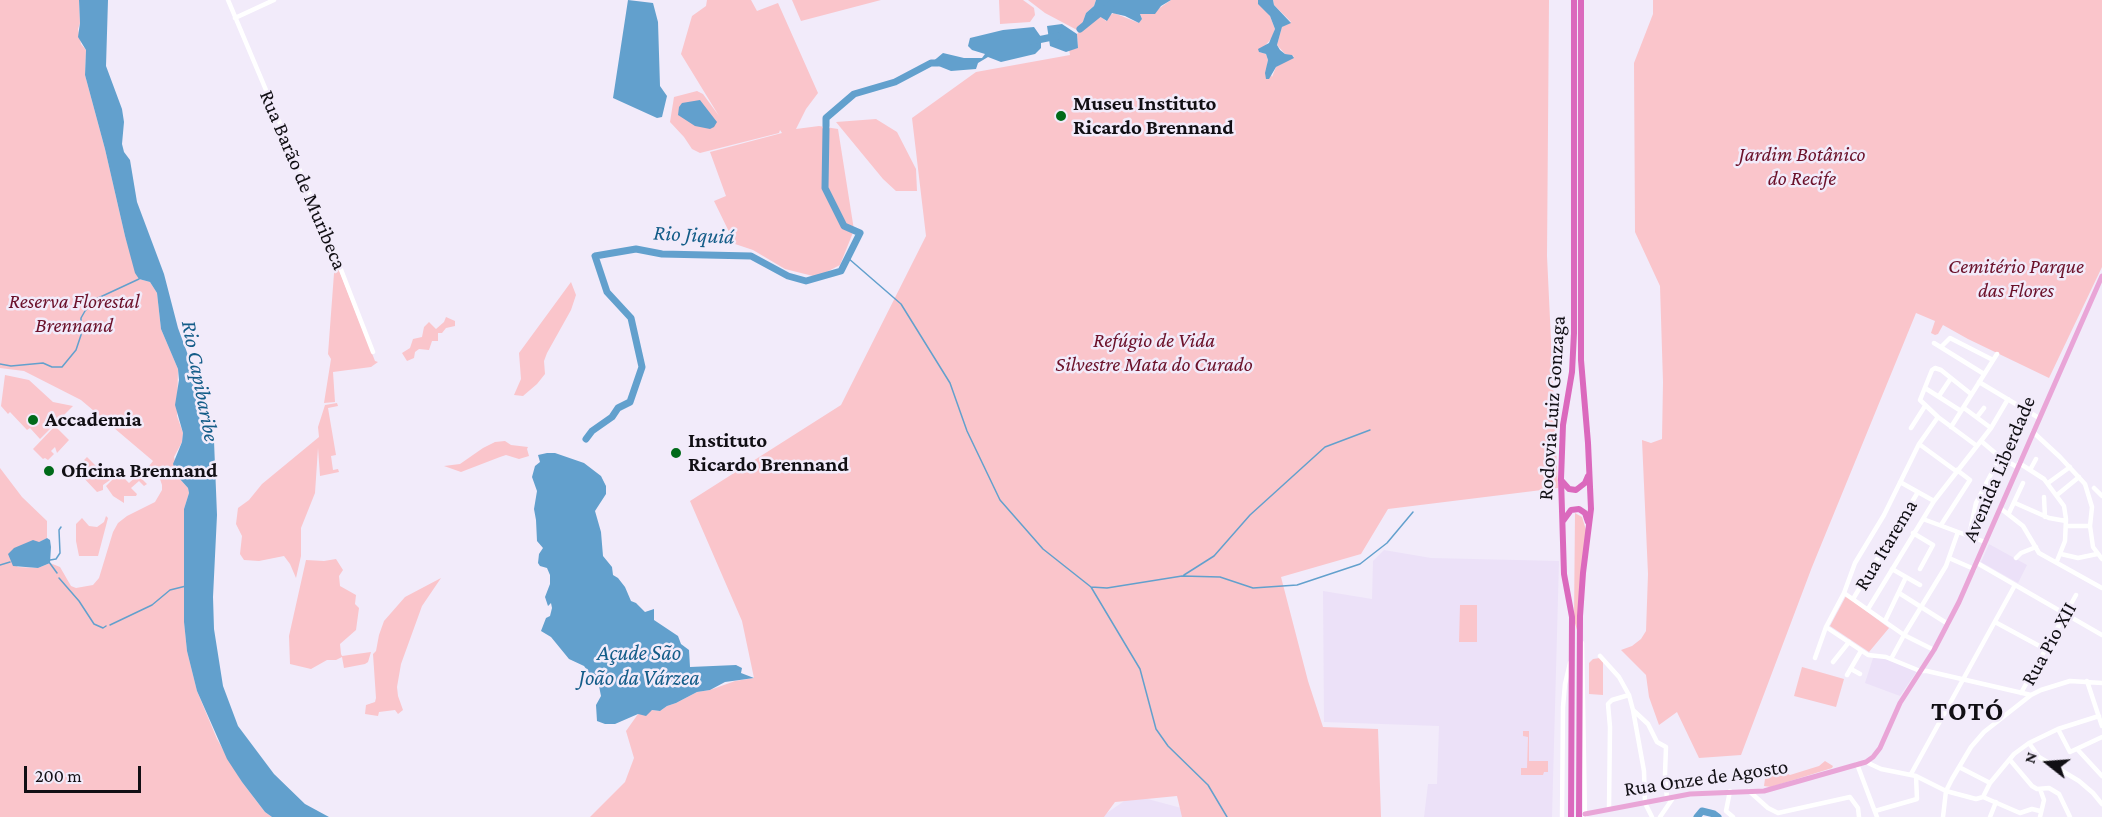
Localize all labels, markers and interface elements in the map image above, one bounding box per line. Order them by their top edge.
street label: Rua Barão de Muribeca [254,86,352,274]
place label: Museu Instituto Ricardo Brennand [1073,91,1234,141]
marker: Museu Instituto Ricardo Brennand [1054,109,1068,123]
park label: Jardim Botânico do Recife [1738,142,1866,192]
water label: Rio Jiquiá [653,220,735,250]
park label: Cemitério Parque das Flores [1948,254,2084,304]
park label: Reserva Florestal Brennand [8,289,140,339]
street label: Rodovia Luiz Gonzaga [1533,315,1571,501]
water label: Rio Capibaribe [175,318,225,444]
park label: Refúgio de Vida Silvestre Mata do Curado [1055,328,1253,378]
street label: Avenida Liberdade [1957,392,2041,546]
place label: Accademia [45,407,142,433]
marker: Accademia [26,413,40,427]
place label: Instituto Ricardo Brennand [688,428,849,478]
marker: Instituto Ricardo Brennand [669,446,683,460]
place label: Oficina Brennand [61,458,217,484]
marker: Oficina Brennand [42,464,56,478]
street label: Rua Itarema [1849,495,1923,595]
street label: Rua Pio XII [2016,598,2082,690]
water label: Açude São João da Várzea [578,640,700,692]
district label: TOTÓ [1931,696,2005,728]
north arrow [2018,733,2078,793]
text: N [2021,750,2040,765]
scale bar [27,754,144,792]
street label: Rua Onze de Agosto [1622,754,1790,802]
text: 200 m [35,766,82,786]

